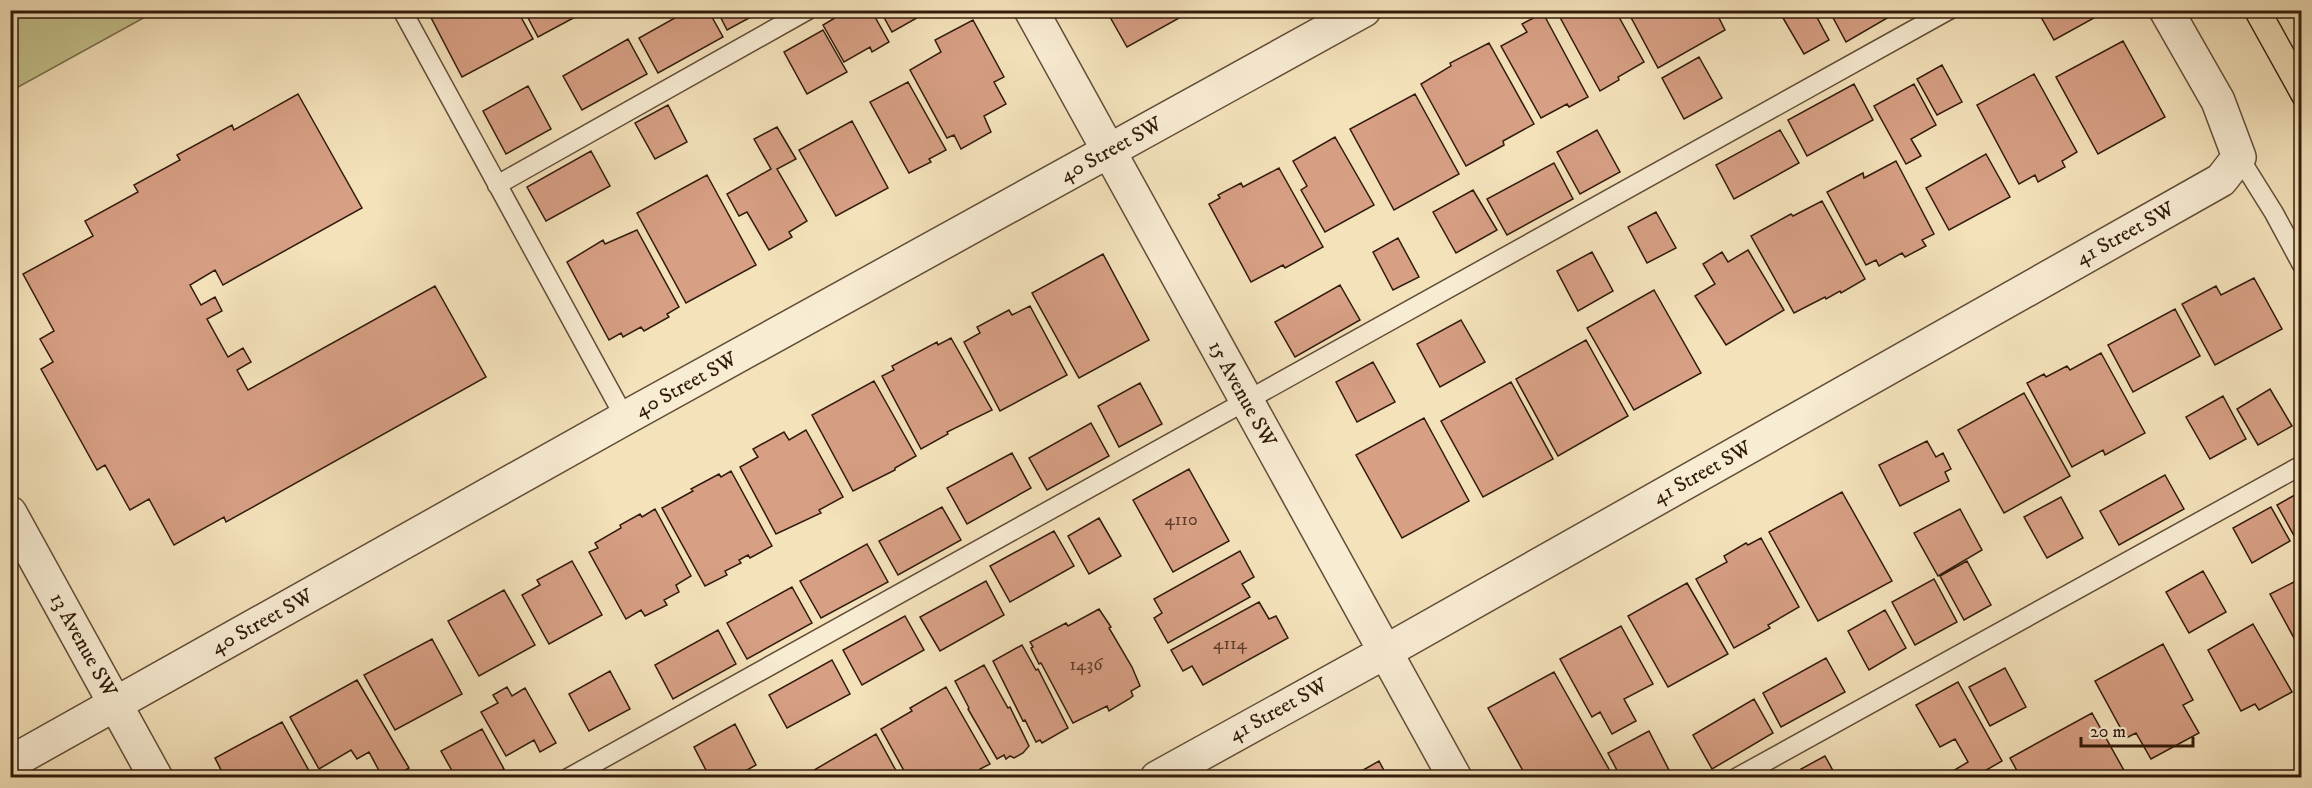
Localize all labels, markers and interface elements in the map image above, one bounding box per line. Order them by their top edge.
street label: 40 Street SW [1056,111,1167,189]
street label: 41 Street SW [2071,196,2180,272]
street label: 15 Avenue SW [1202,336,1282,453]
street label: 40 Street SW [631,346,742,424]
street label: 41 Street SW [1648,435,1757,511]
house number: 4110 [1164,509,1198,531]
street label: 40 Street SW [207,583,318,661]
street label: 13 Avenue SW [44,588,123,702]
house number: 4114 [1213,633,1248,655]
house number: 1436 [1069,654,1103,676]
street label: 41 Street SW [1224,672,1333,748]
scale bar [2081,710,2194,748]
text: 20 m [2090,721,2126,743]

